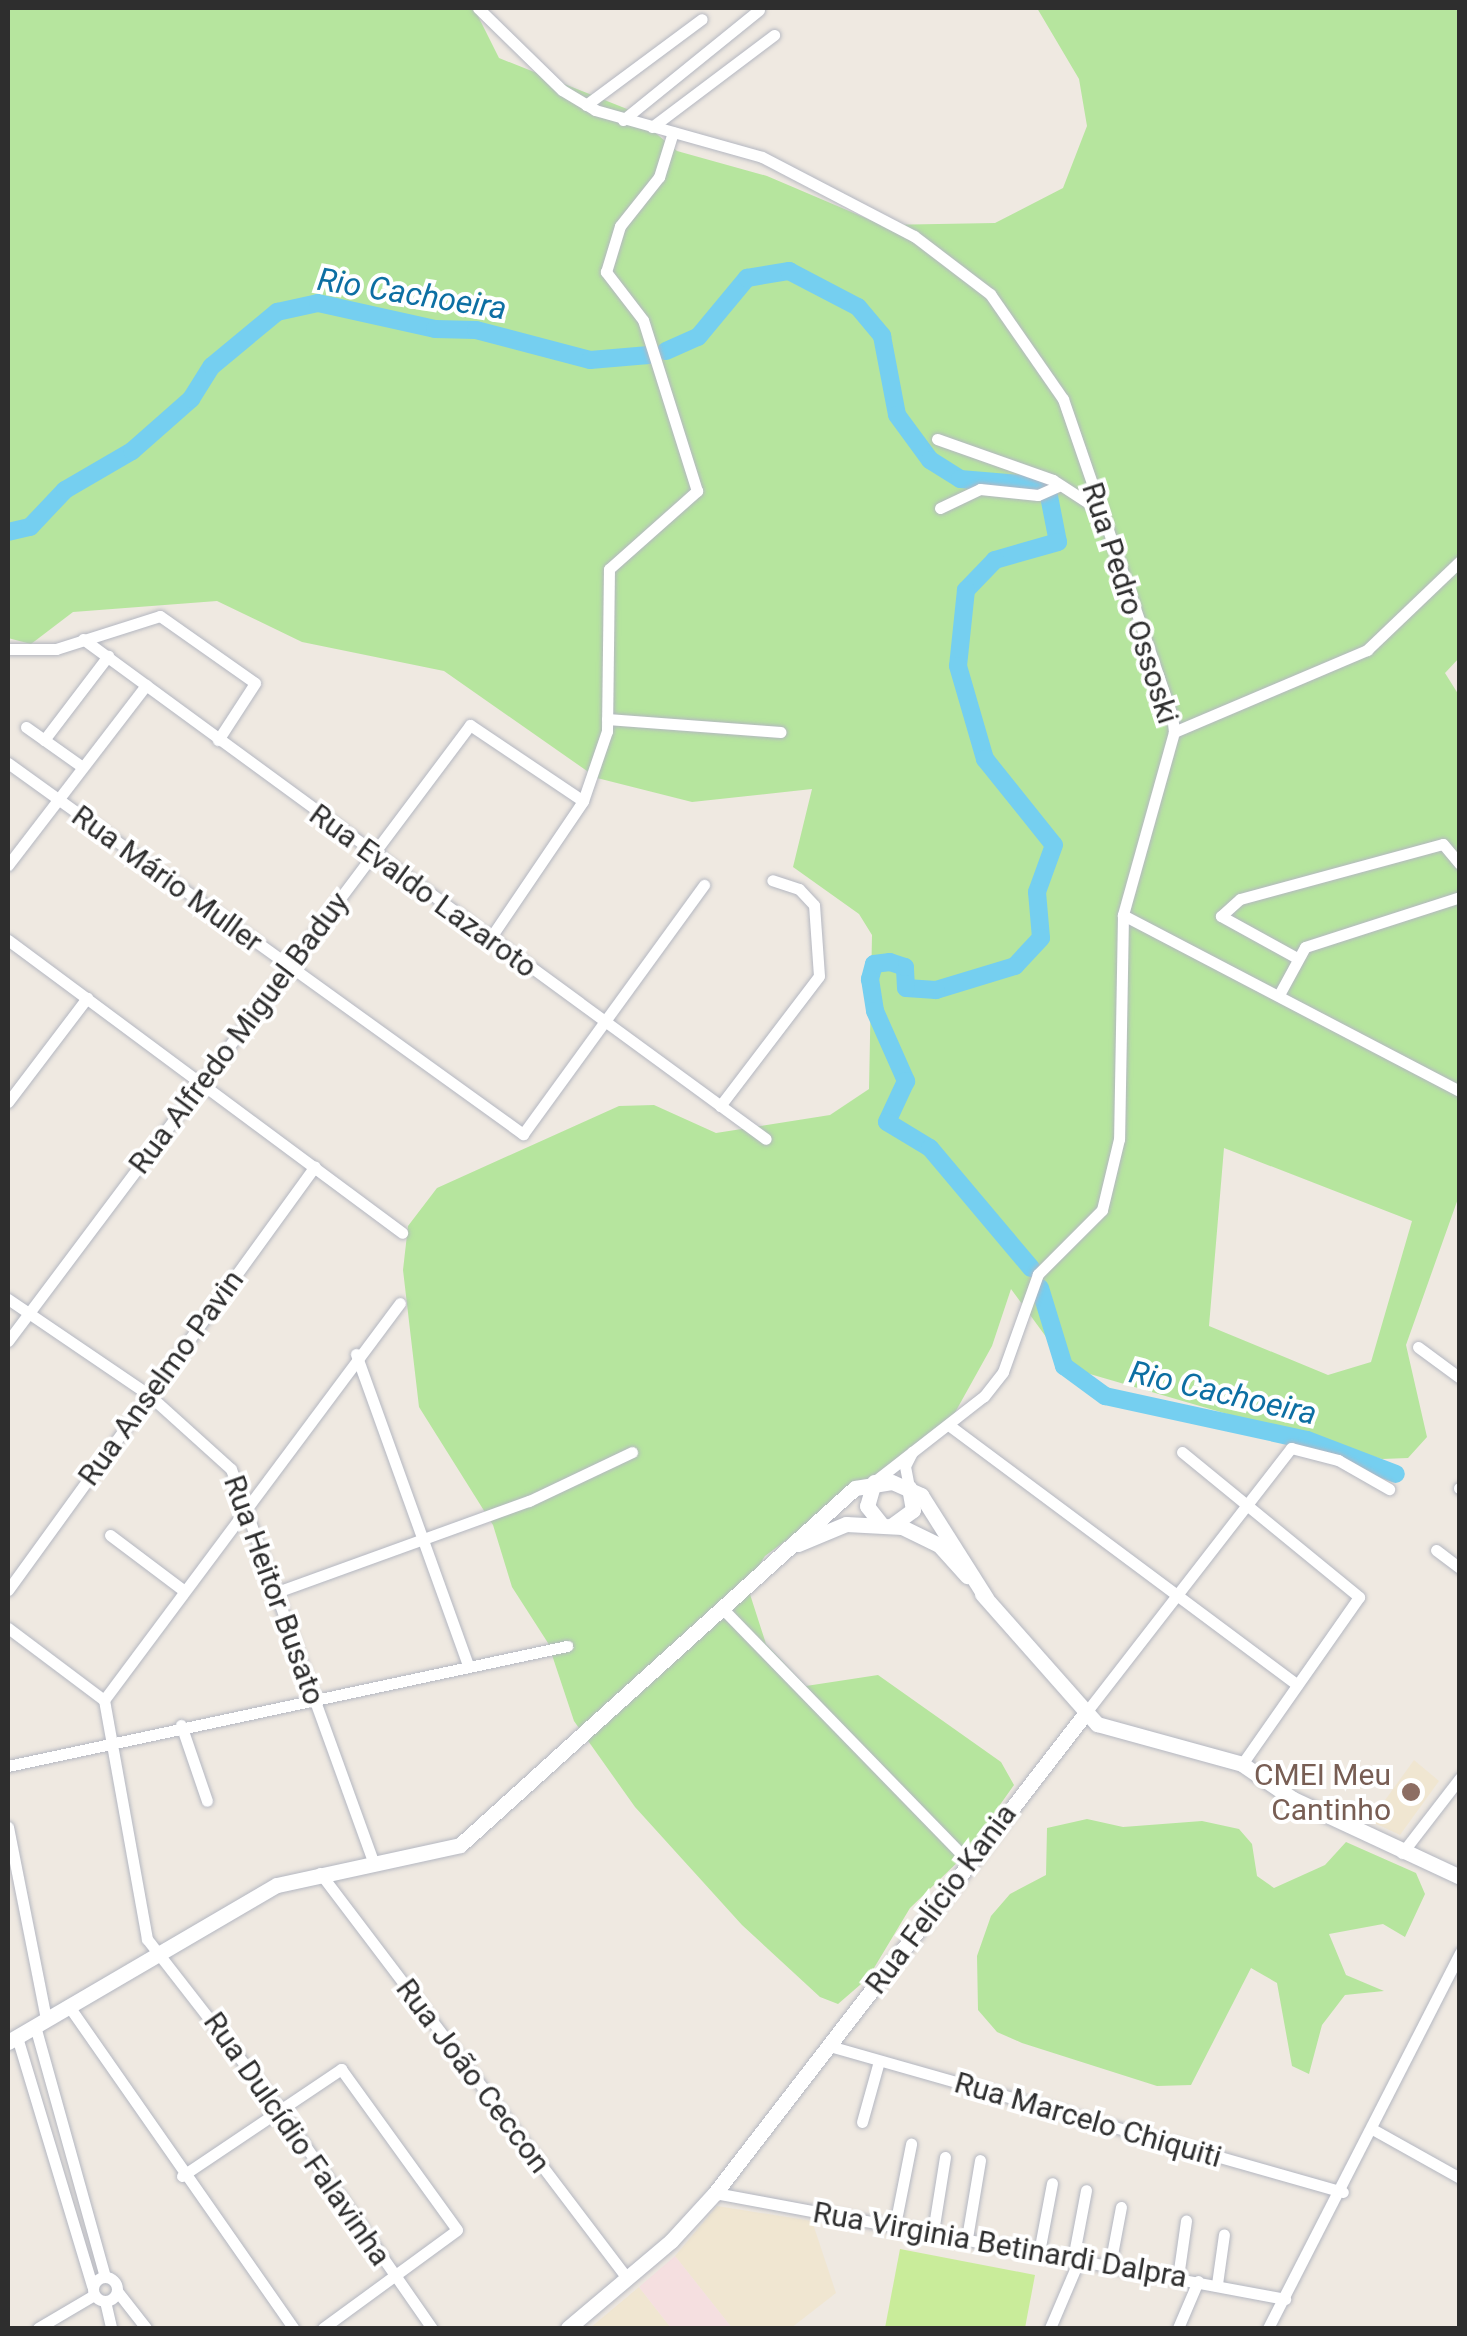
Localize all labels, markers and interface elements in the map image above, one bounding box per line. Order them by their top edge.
water label: Rio Cachoeira [315,260,509,328]
street label: Rua Pedro Ossoski [1074,478,1186,728]
street label: Rua Evaldo Lazaroto [302,796,544,986]
street label: Rua Mário Muller [65,798,269,960]
street label: Rua Alfredo Miguel Baduy [121,885,357,1181]
street label: Rua Anselmo Pavin [71,1263,251,1493]
water label: Rio Cachoeira [1126,1353,1320,1433]
street label: Rua Heitor Busato [216,1470,332,1710]
place label: CMEI Meu Cantinho [1254,1757,1391,1828]
marker: CMEI Meu Cantinho [1400,1781,1422,1803]
street label: Rua Felício Kania [858,1797,1024,2001]
street label: Rua João Ceccon [388,1972,558,2180]
street label: Rua Dulcídio Falavinha [196,2005,398,2273]
street label: Rua Marcelo Chiquiti [950,2065,1226,2175]
street label: Rua Virginia Betinardi Dalpra [810,2194,1190,2296]

